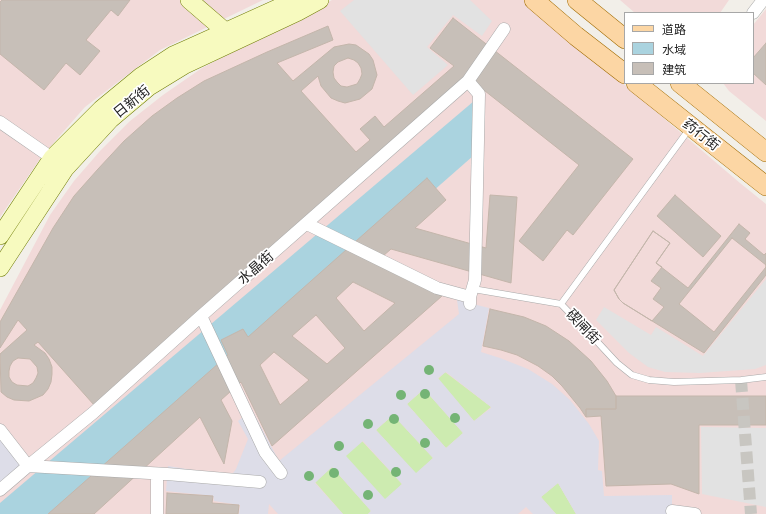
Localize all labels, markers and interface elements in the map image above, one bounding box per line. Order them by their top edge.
legend [624,12,754,84]
text: 道路 [662,23,686,37]
text: 水域 [662,43,686,57]
text: 建筑 [662,63,686,77]
street label: 日新街 [110,82,154,122]
street label: 药行街 [679,115,723,155]
street label: 水晶街 [235,248,277,288]
street label: 碶闸街 [562,306,604,348]

